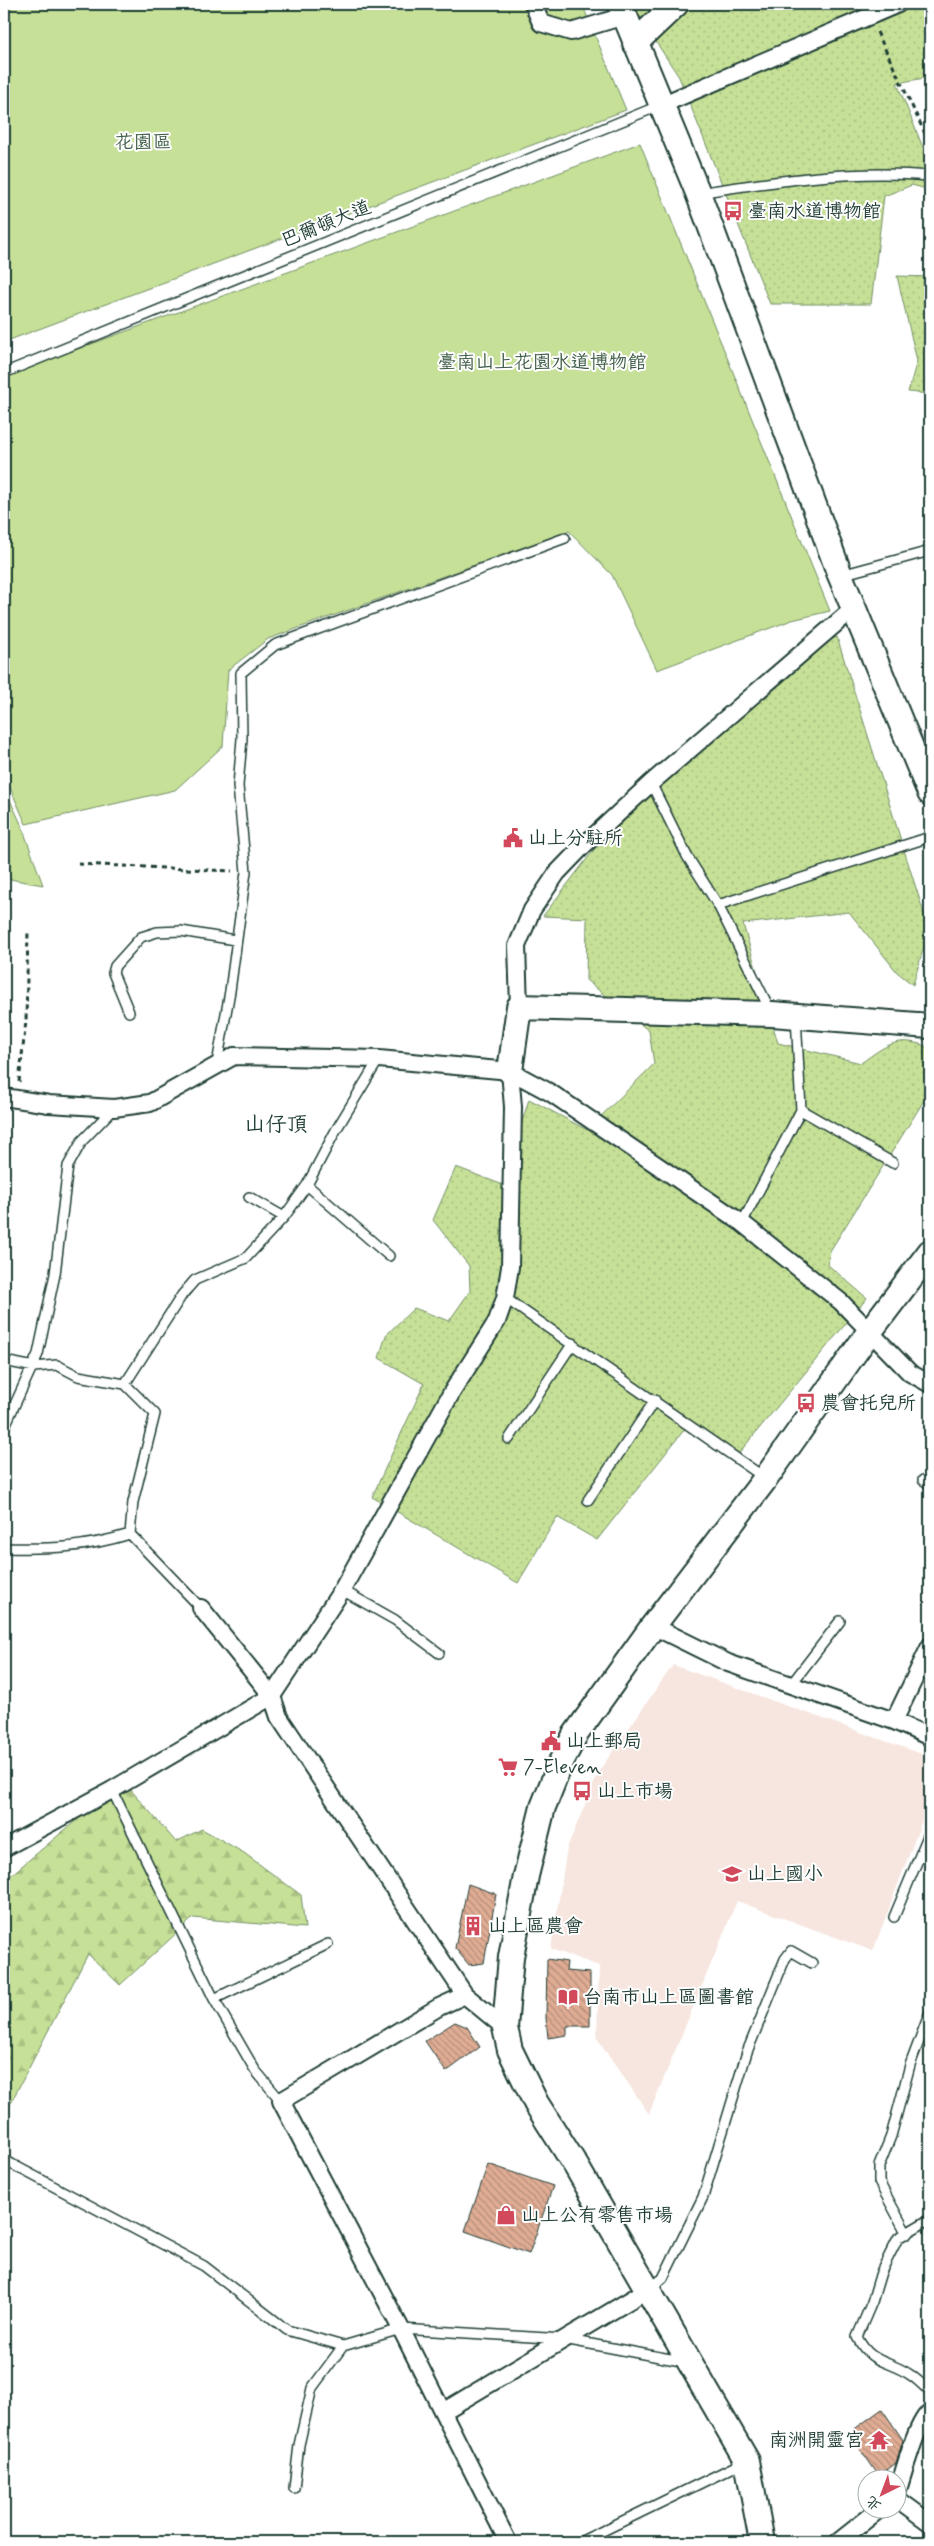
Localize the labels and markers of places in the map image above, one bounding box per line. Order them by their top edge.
place label: 臺南水道博物館 [748,199,881,224]
bus stop icon: 臺南水道博物館 [722,200,744,222]
place label: 山上分駐所 [528,826,623,851]
public building icon: 山上分駐所 [502,827,524,849]
place label: 農會托兒所 [821,1391,916,1416]
bus stop icon: 農會托兒所 [795,1392,817,1414]
place label: 山上郵局 [566,1729,642,1754]
public building icon: 山上郵局 [540,1730,562,1752]
place label: 7-Eleven [523,1755,601,1780]
supermarket icon: 7-Eleven [497,1756,519,1778]
place label: 山上市場 [597,1779,673,1804]
bus stop icon: 山上市場 [571,1780,593,1802]
place label: 山上國小 [747,1862,823,1887]
school or university icon: 山上國小 [721,1863,743,1885]
place label: 山上區農會 [488,1914,583,1939]
building icon: 山上區農會 [462,1915,484,1937]
place label: 台南市山上區圖書館 [583,1985,754,2010]
library icon: 台南市山上區圖書館 [557,1986,579,2008]
place label: 山上公有零售市場 [521,2203,673,2228]
shop icon: 山上公有零售市場 [495,2204,517,2226]
place label: 南洲開靈宮 [769,2428,864,2453]
temple icon: 南洲開靈宮 [868,2429,890,2451]

